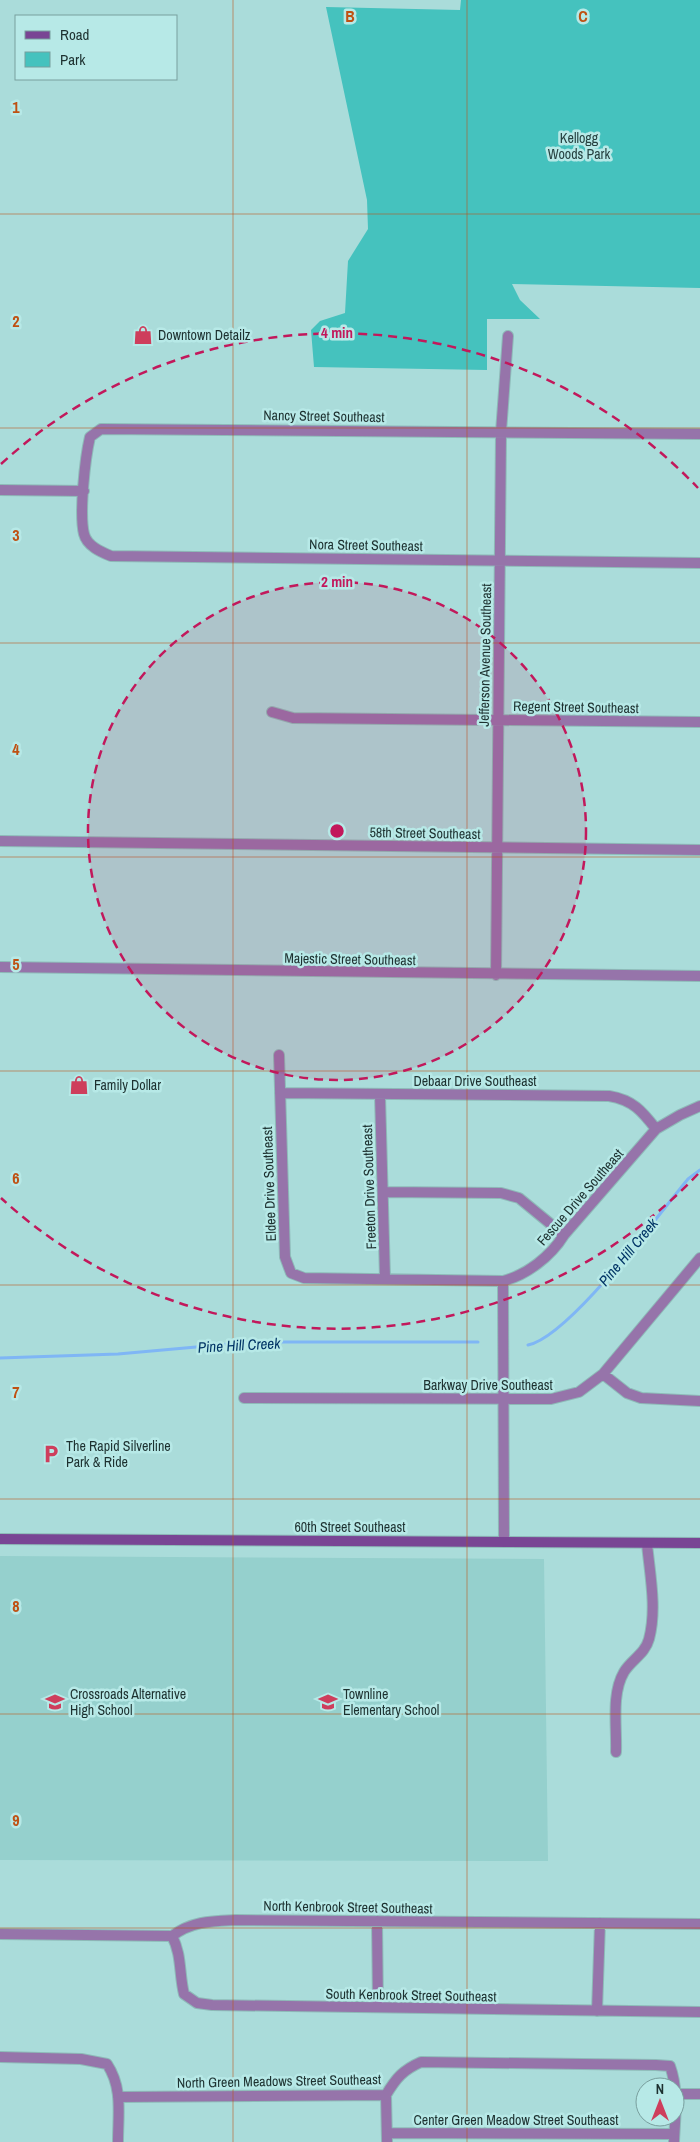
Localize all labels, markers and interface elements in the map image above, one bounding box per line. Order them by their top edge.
text: B [345,5,355,27]
text: C [578,5,588,27]
legend [15,15,178,80]
text: Road [60,24,89,45]
text: Park [60,49,86,70]
text: 1 [12,96,20,118]
park label: Kellogg Woods Park [548,129,610,163]
text: 2 [12,310,20,332]
text: 4 min [321,322,353,343]
shop icon: Downtown Detailz [132,324,154,346]
place label: Downtown Detailz [158,326,251,344]
street label: Nancy Street Southeast [263,406,385,426]
text: 3 [12,524,20,546]
street label: Nora Street Southeast [309,535,423,555]
text: 2 min [321,571,353,592]
street label: Jefferson Avenue Southeast [475,583,495,727]
street label: Regent Street Southeast [513,697,639,717]
text: 4 [12,738,20,760]
centre of rings [328,822,346,840]
street label: 58th Street Southeast [369,823,481,843]
street label: Majestic Street Southeast [284,949,416,969]
text: 5 [12,953,20,975]
street label: Debaar Drive Southeast [413,1072,537,1090]
shop icon: Family Dollar [68,1074,90,1096]
place label: Family Dollar [94,1076,161,1094]
street label: Freeton Drive Southeast [358,1124,380,1250]
street label: Eldee Drive Southeast [258,1126,280,1242]
street label: Fescue Drive Southeast [533,1145,627,1249]
text: 6 [12,1167,20,1189]
water label: Pine Hill Creek [593,1213,663,1290]
water label: Pine Hill Creek [197,1332,282,1358]
street label: Barkway Drive Southeast [423,1376,553,1394]
text: 7 [12,1381,20,1403]
place label: The Rapid Silverline Park & Ride [66,1437,171,1471]
parking icon: The Rapid Silverline Park & Ride [40,1443,62,1465]
street label: 60th Street Southeast [294,1518,406,1536]
text: 8 [12,1595,20,1617]
place label: Crossroads Alternative High School [70,1685,186,1719]
place label: Townline Elementary School [343,1685,439,1719]
school or university icon: Crossroads Alternative High School [44,1691,66,1713]
school or university icon: Townline Elementary School [317,1691,339,1713]
text: 9 [12,1809,20,1831]
street label: North Kenbrook Street Southeast [263,1897,433,1917]
street label: South Kenbrook Street Southeast [325,1985,497,2005]
street label: North Green Meadows Street Southeast [177,2070,381,2092]
north arrow [635,2077,685,2127]
text: N [656,2080,664,2098]
street label: Center Green Meadow Street Southeast [414,2111,618,2129]

